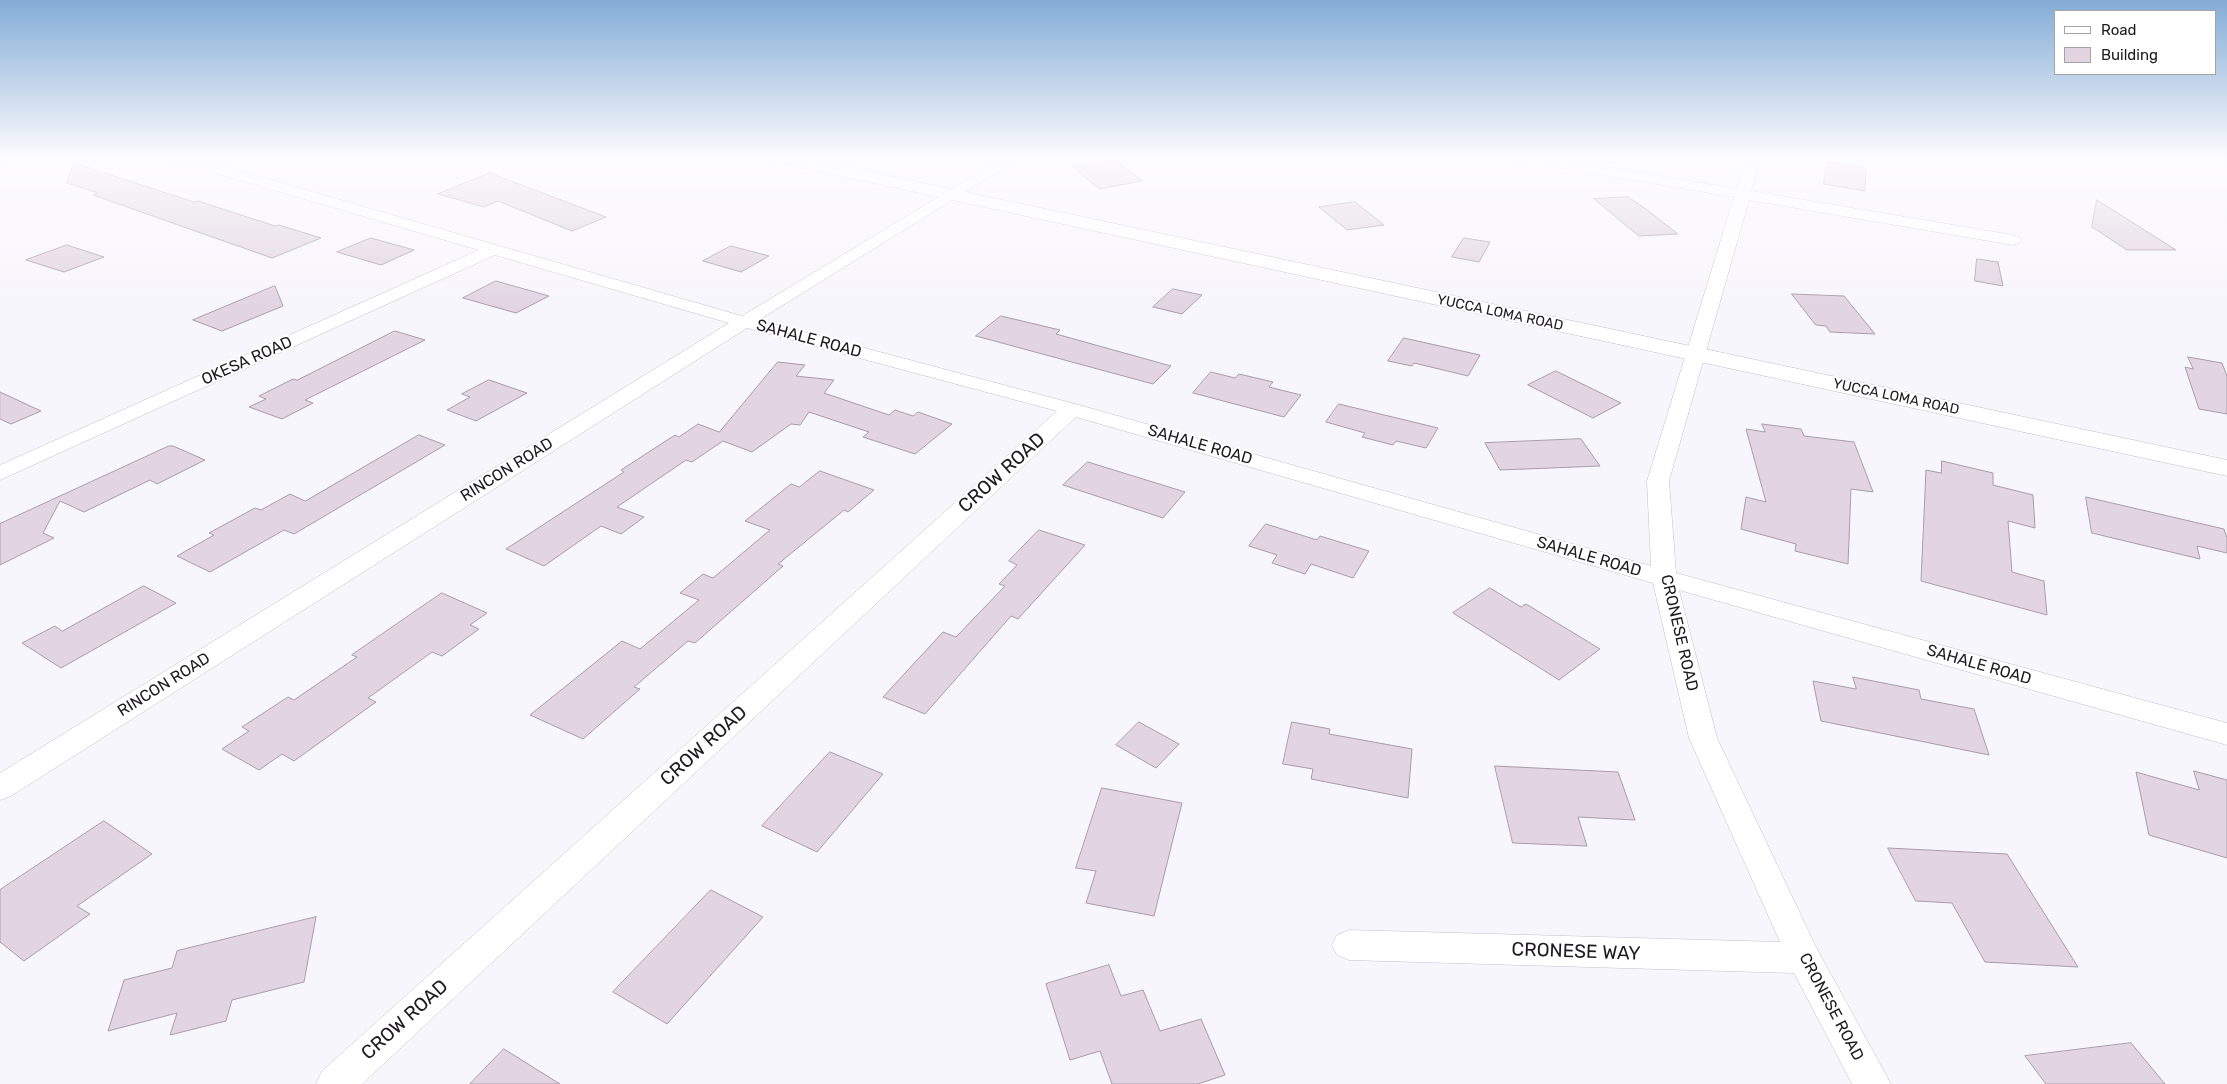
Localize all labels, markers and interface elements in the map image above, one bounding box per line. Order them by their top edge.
legend [2054,10,2217,75]
text: Road [2101,21,2137,39]
text: Building [2101,46,2158,64]
street label: YUCCA LOMA ROAD [1435,291,1565,335]
street label: SAHALE ROAD [754,316,864,362]
street label: OKESA ROAD [199,332,295,390]
street label: YUCCA LOMA ROAD [1831,375,1961,419]
street label: SAHALE ROAD [1145,421,1255,469]
street label: CROW ROAD [954,428,1050,518]
street label: RINCON ROAD [457,434,557,506]
street label: SAHALE ROAD [1534,533,1644,581]
street label: CRONESE ROAD [1656,573,1702,693]
street label: SAHALE ROAD [1924,641,2034,689]
street label: RINCON ROAD [114,649,214,721]
street label: CROW ROAD [656,701,752,791]
street label: CRONESE WAY [1511,938,1641,966]
street label: CRONESE ROAD [1795,950,1867,1064]
street label: CROW ROAD [357,975,453,1065]

